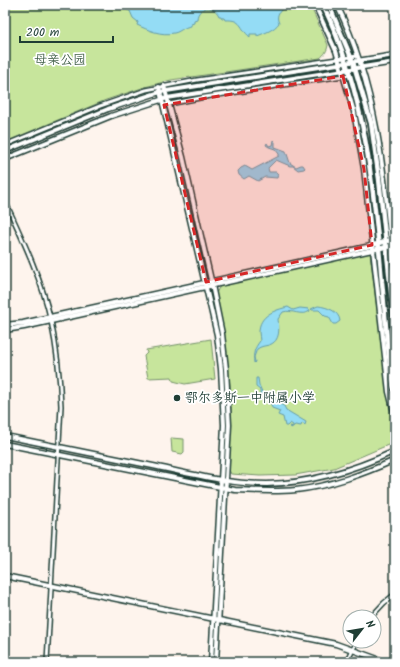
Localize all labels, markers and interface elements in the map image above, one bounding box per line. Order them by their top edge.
scale bar [20,18,113,44]
text: 200 m [26,23,60,42]
park label: 母亲公园 [34,50,86,71]
place label: 鄂尔多斯一中附属小学 [185,388,315,409]
marker: 鄂尔多斯一中附属小学 [172,393,182,403]
north arrow [342,609,382,649]
text: N [360,617,379,632]

